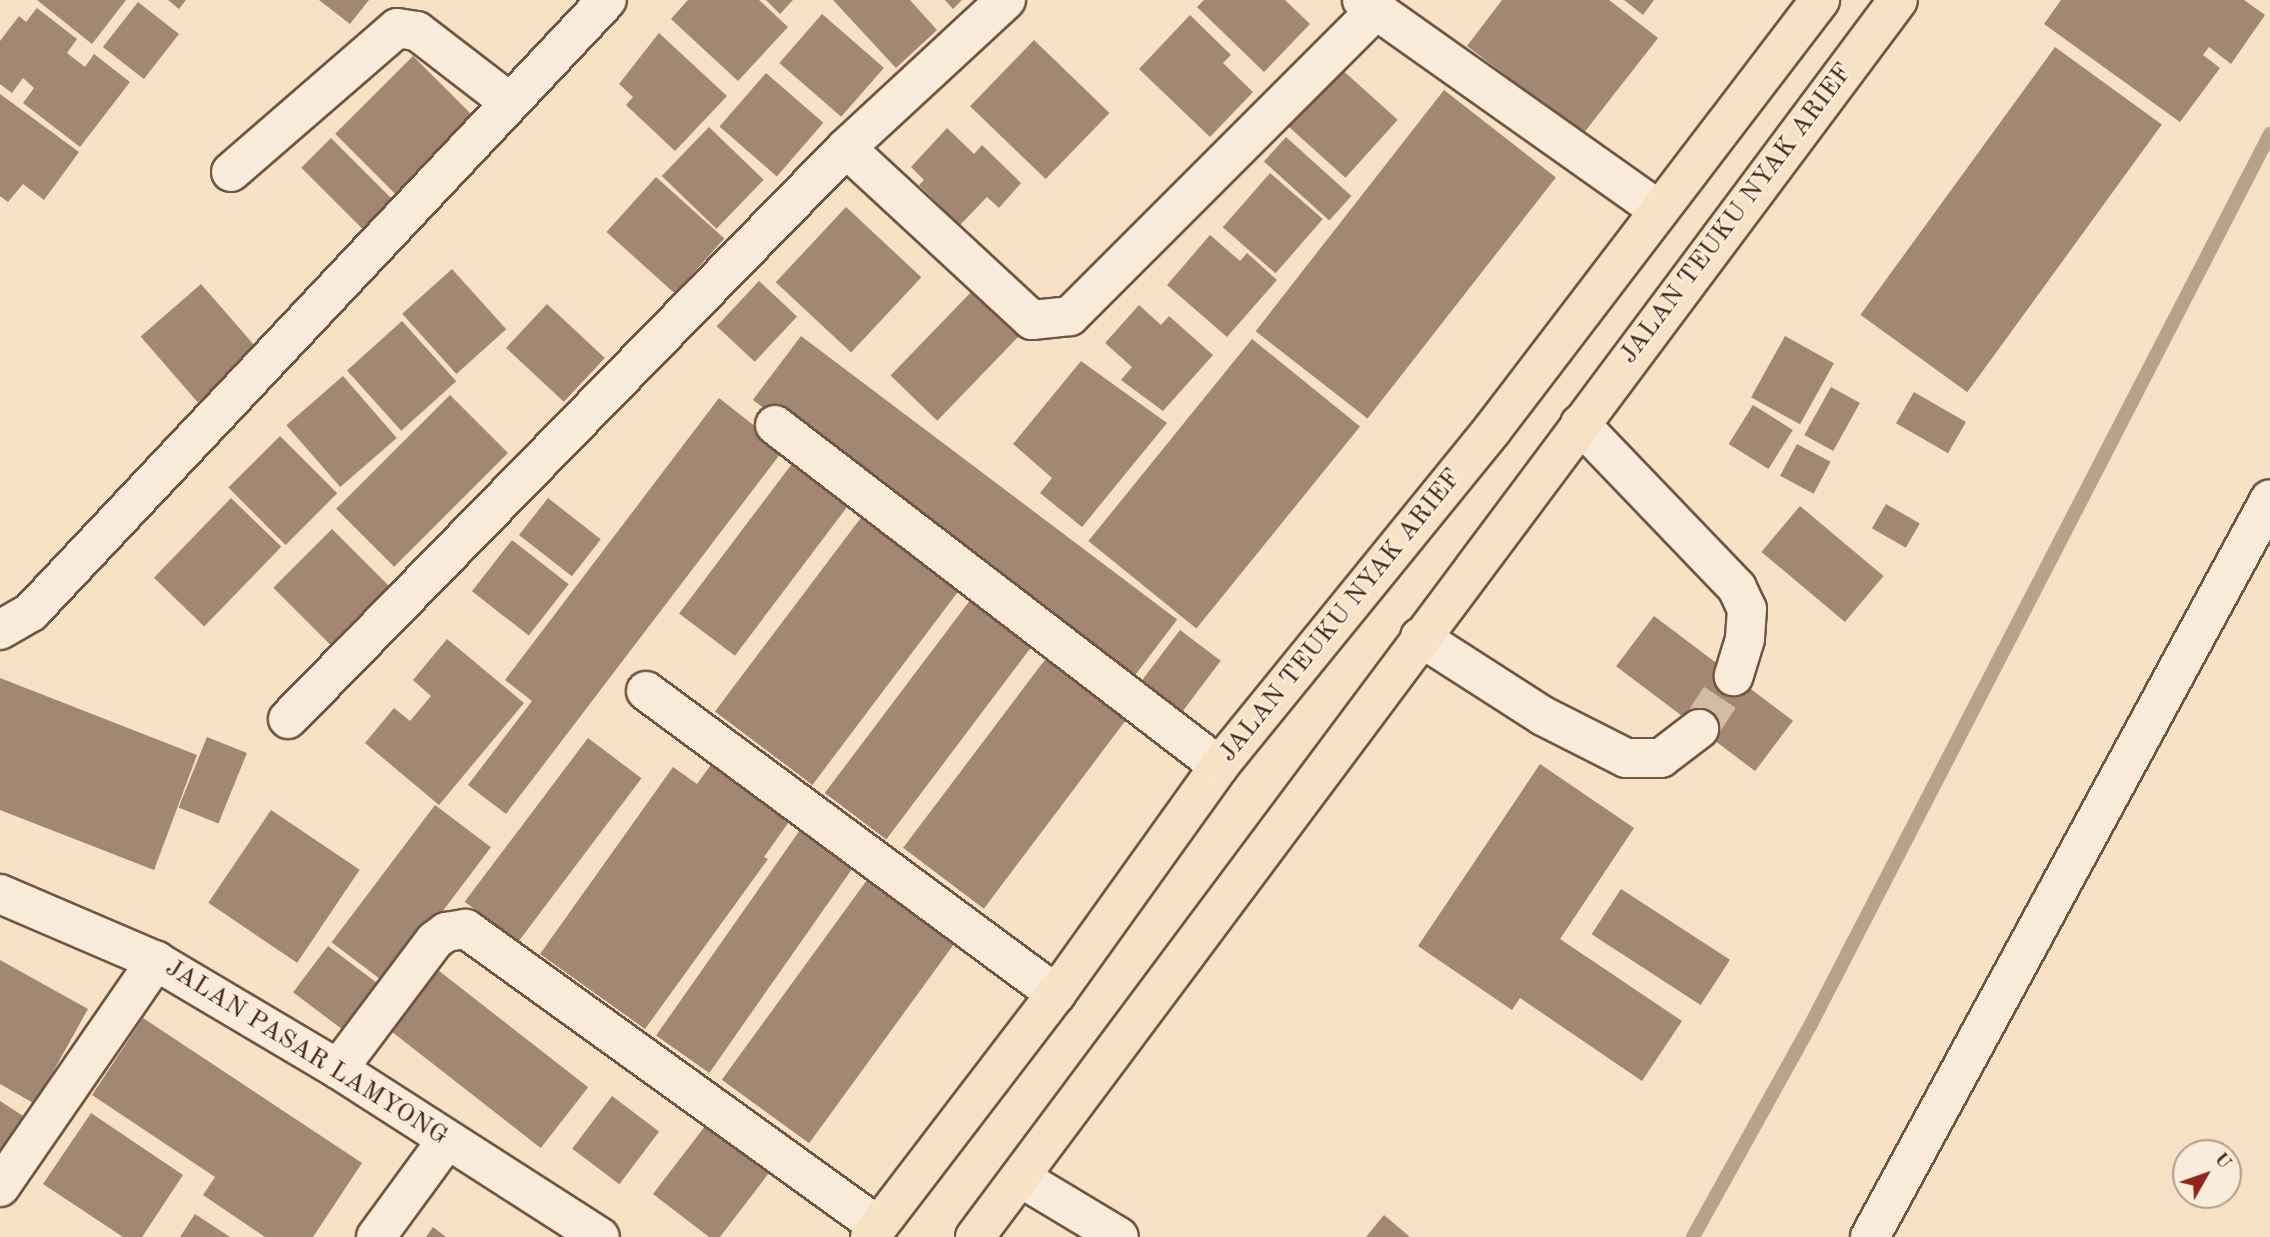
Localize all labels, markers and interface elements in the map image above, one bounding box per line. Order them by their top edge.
street label: JALAN TEUKU NYAK ARIEF [1614,58,1860,370]
street label: JALAN TEUKU NYAK ARIEF [1213,463,1469,769]
street label: JALAN PASAR LAMYONG [159,953,453,1153]
north arrow [2172,1139,2242,1209]
text: U [2210,1150,2234,1173]

